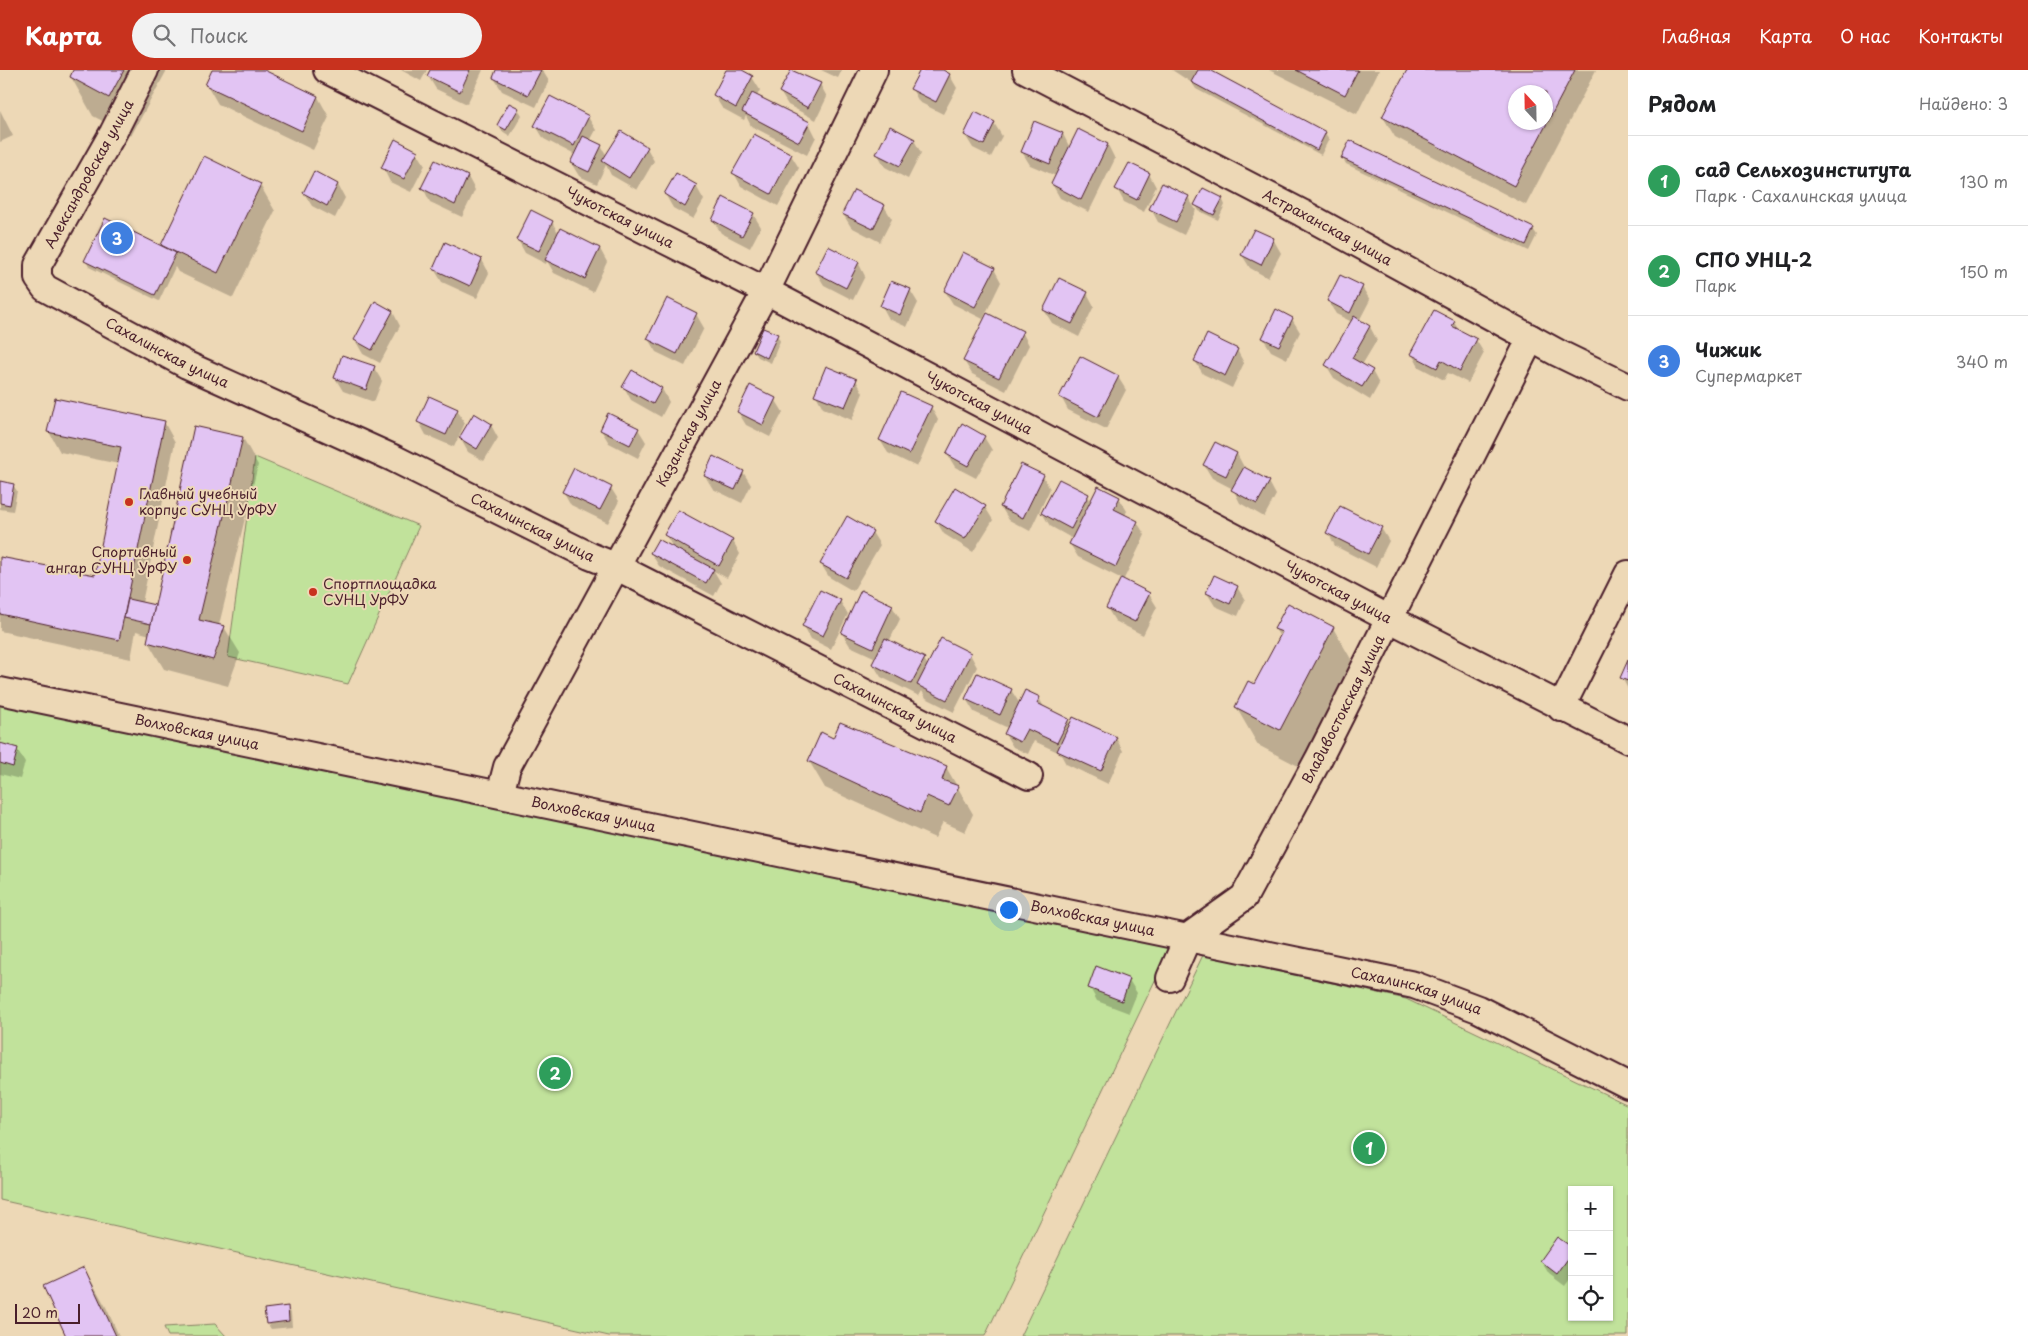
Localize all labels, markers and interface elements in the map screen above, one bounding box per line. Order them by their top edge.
search box [132,13,482,58]
text: Карта [25,17,102,53]
icon: search [150,21,178,49]
text: Поиск [190,21,248,49]
text: Главная [1662,22,1731,49]
text: Карта [1759,22,1812,49]
text: О нас [1840,22,1890,49]
text: Контакты [1918,22,2003,49]
north arrow [1508,85,1553,130]
text: Рядом [1648,87,1716,119]
text: Найдено: 3 [1919,91,2008,115]
street label: Александровская улица [39,95,138,252]
text: сад Сельхозинститута [1695,155,1912,183]
text: 1 [1660,169,1668,193]
text: 130 m [1960,169,2008,193]
street label: Чукотская улица [563,181,678,253]
street label: Астраханская улица [1259,183,1396,270]
text: Парк · Сахалинская улица [1695,183,1907,207]
pin: 3 [101,219,133,257]
text: СПО УНЦ-2 [1695,245,1812,273]
text: 2 [1658,259,1670,283]
text: 150 m [1960,259,2008,283]
text: Парк [1695,273,1736,297]
street label: Сахалинская улица [102,312,233,393]
text: Чижик [1695,335,1761,363]
text: 3 [1659,349,1669,373]
text: 340 m [1956,349,2008,373]
text: Супермаркет [1695,363,1802,387]
street label: Чукотская улица [922,366,1037,439]
street label: Казанская улица [650,375,726,490]
place label: Главный учебный корпус СУНЦ УрФУ [139,483,277,520]
street label: Сахалинская улица [467,487,599,567]
marker: Главный учебный корпус СУНЦ УрФУ [123,496,135,508]
place label: Спортивный ангар СУНЦ УрФУ [46,541,177,578]
marker: Спортивный ангар СУНЦ УрФУ [181,554,193,566]
street label: Чукотская улица [1281,555,1396,628]
place label: Спортплощадка СУНЦ УрФУ [323,573,437,610]
marker: Спортплощадка СУНЦ УрФУ [307,586,319,598]
street label: Владивостокская улица [1296,631,1390,787]
street label: Сахалинская улица [830,667,961,748]
street label: Волховская улица [133,708,261,755]
street label: Волховская улица [529,791,658,837]
street label: Волховская улица [1028,894,1157,941]
your location [996,897,1022,923]
street label: Сахалинская улица [1349,961,1485,1020]
pin: 2 [539,1054,571,1092]
pin: 1 [1353,1129,1385,1167]
map controls [1568,1186,1613,1321]
button: + [1568,1186,1613,1231]
button: − [1568,1231,1613,1276]
button: locate [1568,1276,1613,1321]
scale bar [15,1301,80,1324]
text: 20 m [22,1302,58,1323]

